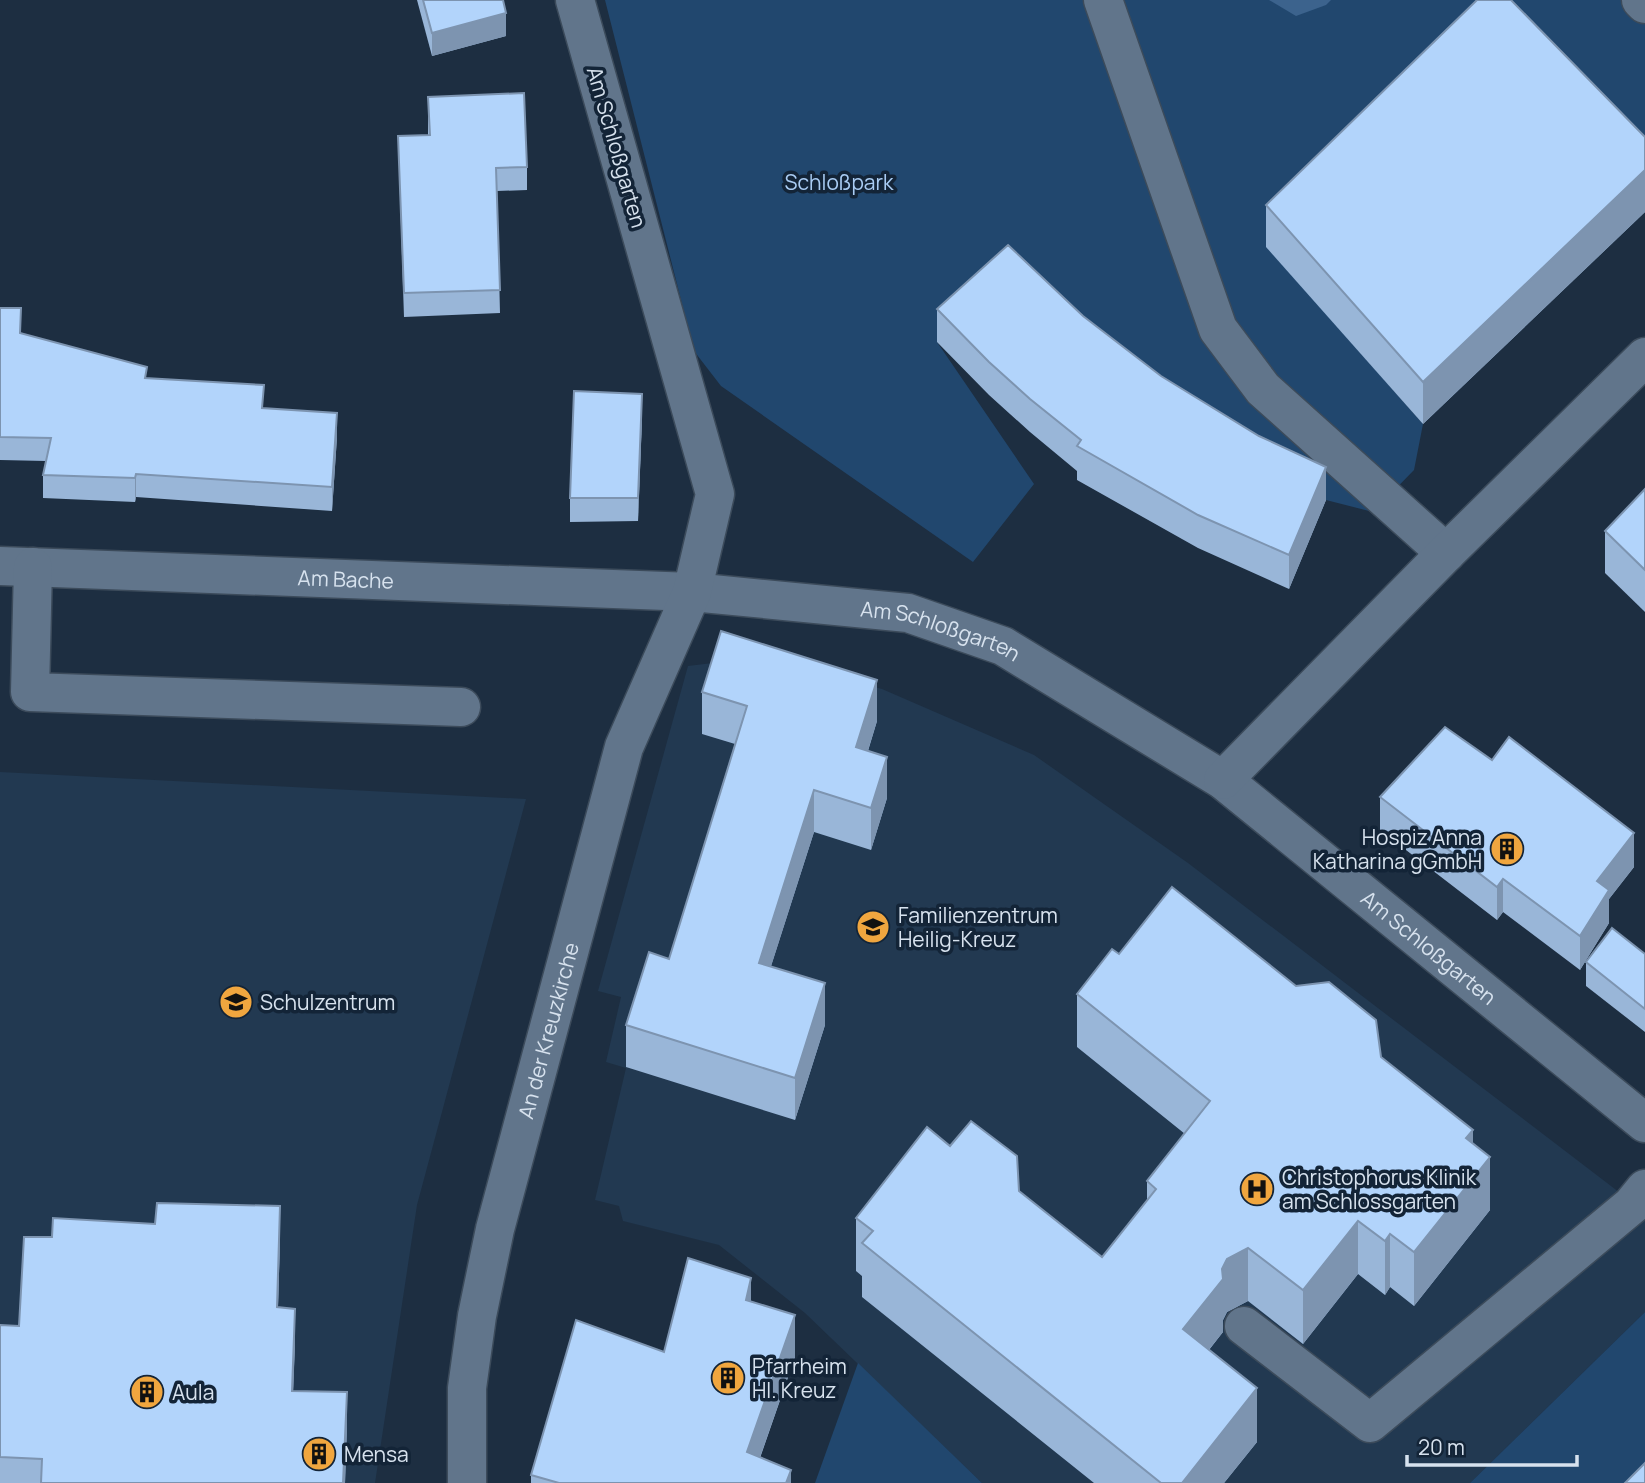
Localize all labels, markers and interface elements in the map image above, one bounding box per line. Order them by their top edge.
street label: Am Schloßgarten [581,63,653,231]
park label: Schloßpark [784,168,894,196]
street label: Am Bache [297,563,394,595]
street label: Am Schloßgarten [859,594,1026,667]
place label: Hospiz Anna Katharina gGmbH [1313,823,1482,875]
building icon: Hospiz Anna Katharina gGmbH [1488,830,1526,868]
street label: Am Schloßgarten [1355,884,1502,1011]
place label: Familienzentrum Heilig-Kreuz [898,901,1058,953]
school or university icon: Familienzentrum Heilig-Kreuz [854,908,892,946]
street label: An der Kreuzkirche [511,939,585,1122]
school or university icon: Schulzentrum [217,983,255,1021]
place label: Schulzentrum [260,988,395,1016]
place label: Christophorus Klinik am Schlossgarten [1282,1163,1477,1215]
hospital icon: Christophorus Klinik am Schlossgarten [1238,1170,1276,1208]
place label: Pfarrheim Hl. Kreuz [752,1352,847,1404]
building icon: Pfarrheim Hl. Kreuz [709,1359,747,1397]
building icon: Aula [128,1373,166,1411]
place label: Aula [172,1378,214,1406]
scale bar [1407,1424,1577,1468]
text: 20 m [1418,1433,1465,1461]
building icon: Mensa [300,1435,338,1473]
place label: Mensa [344,1440,409,1468]

